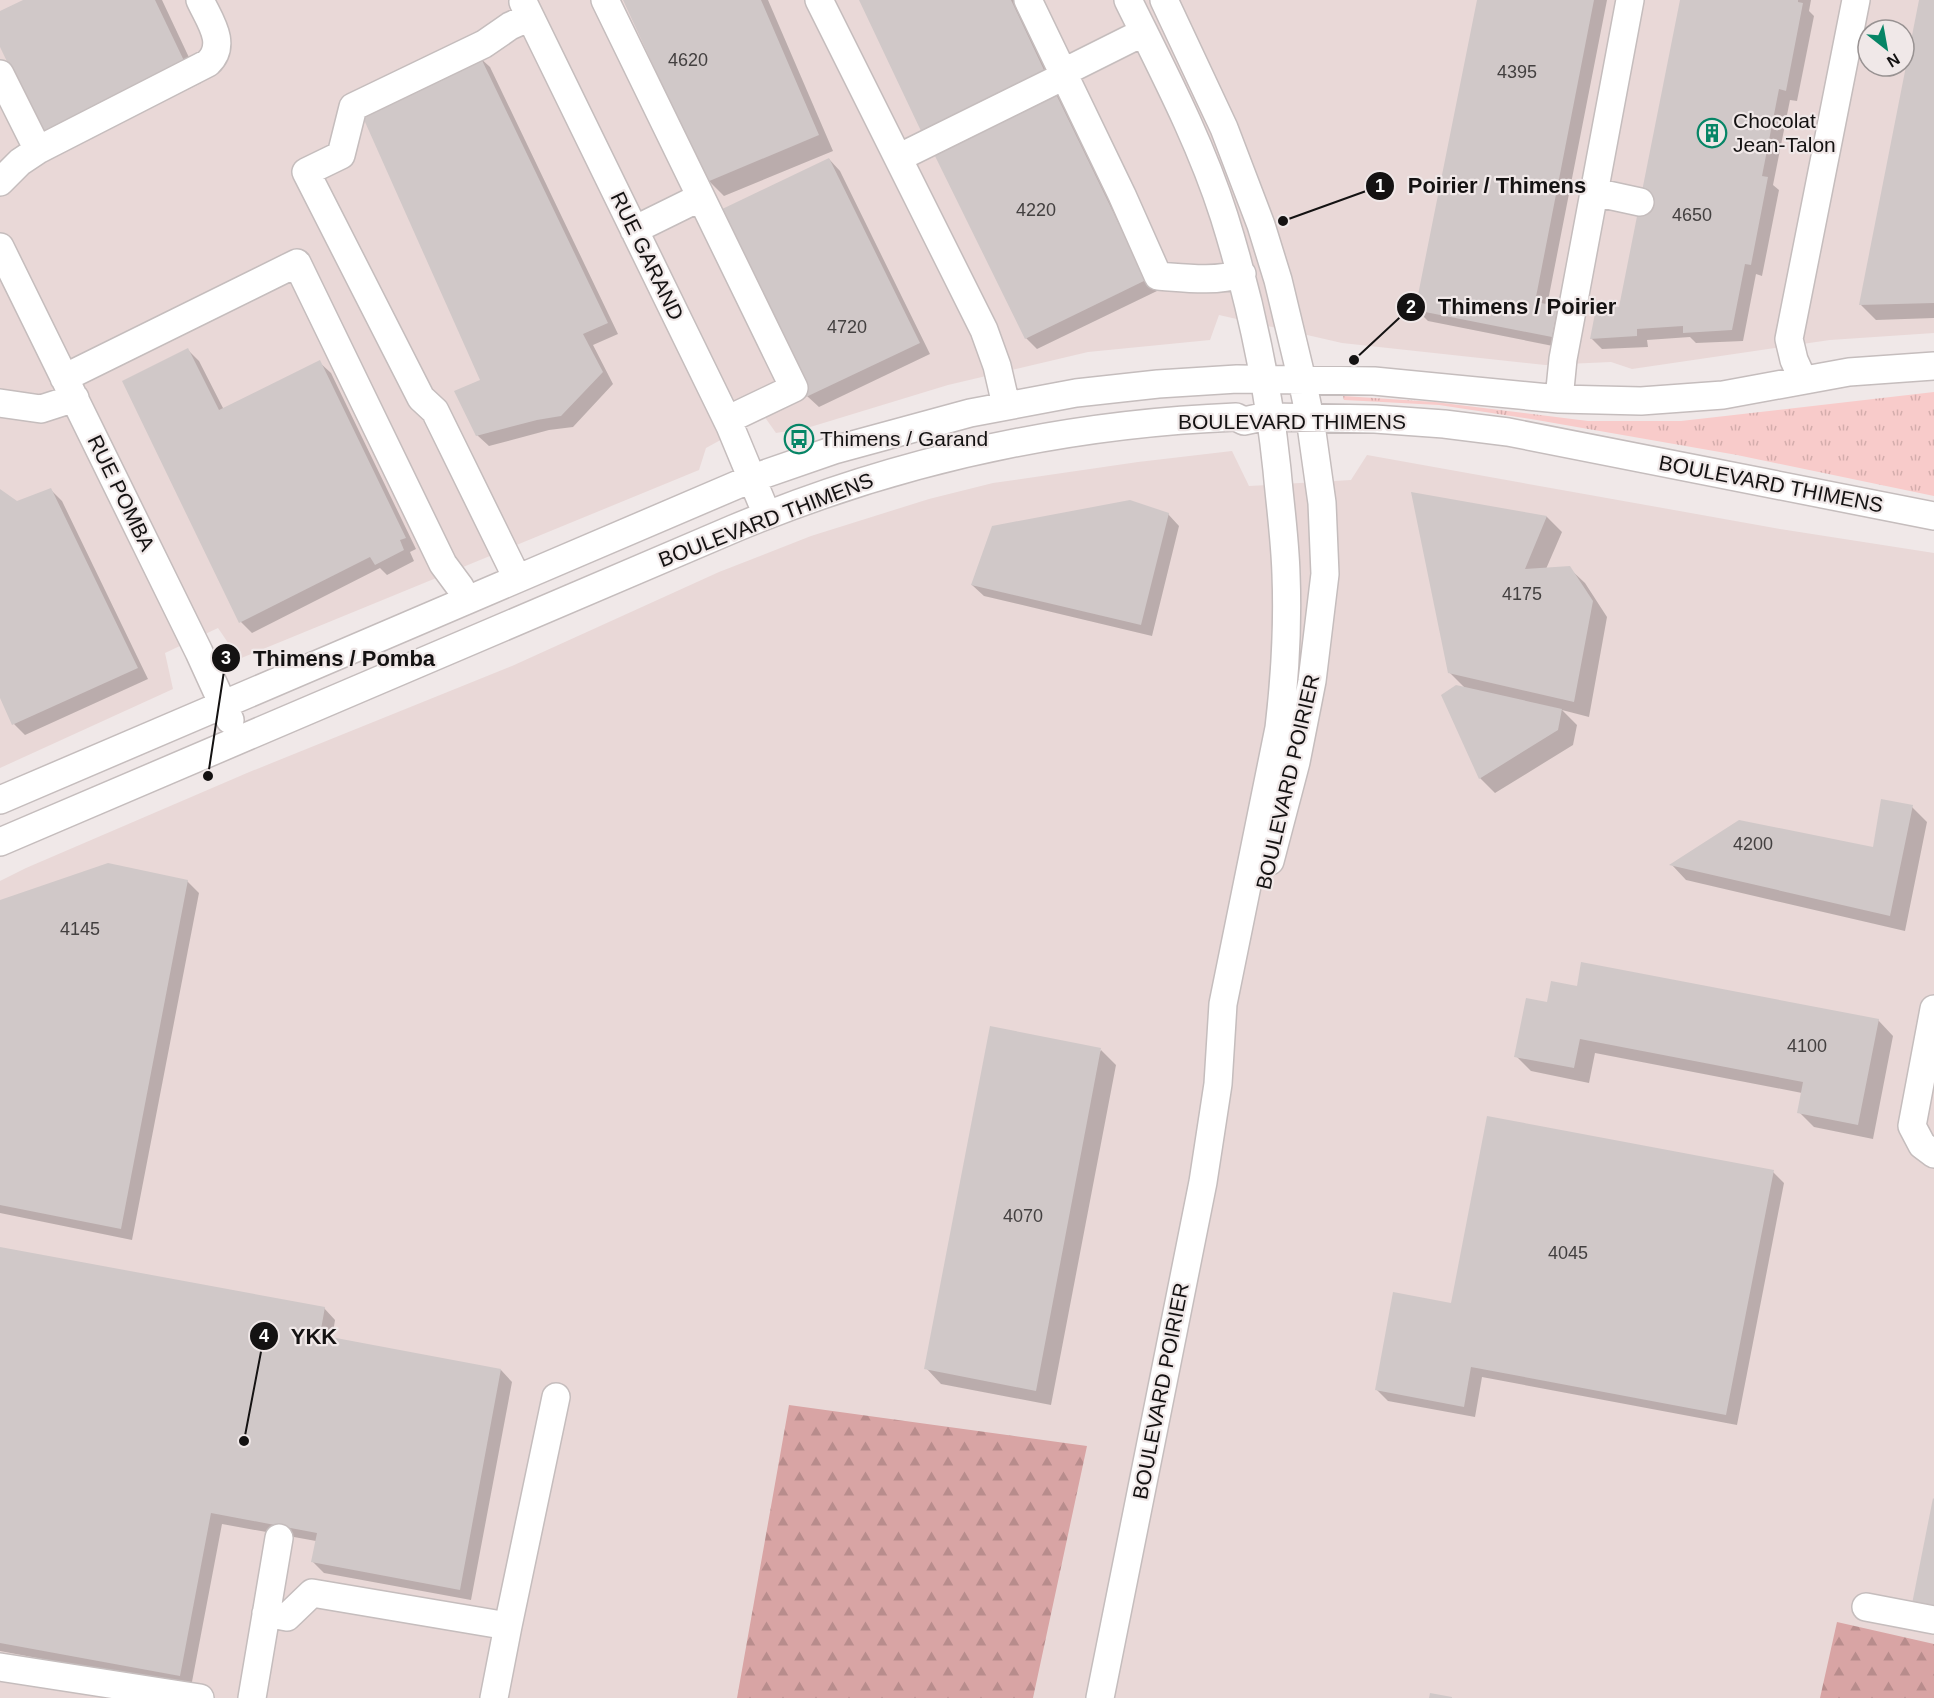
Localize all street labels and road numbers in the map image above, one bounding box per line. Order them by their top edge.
street label: RUE GARAND [606,188,688,324]
street label: BOULEVARD THIMENS [1178,410,1406,433]
street label: RUE POMBA [83,431,159,554]
street label: BOULEVARD THIMENS [1657,450,1885,517]
street label: BOULEVARD THIMENS [655,468,876,571]
street label: BOULEVARD POIRIER [1252,672,1323,892]
street label: BOULEVARD POIRIER [1128,1281,1193,1501]

